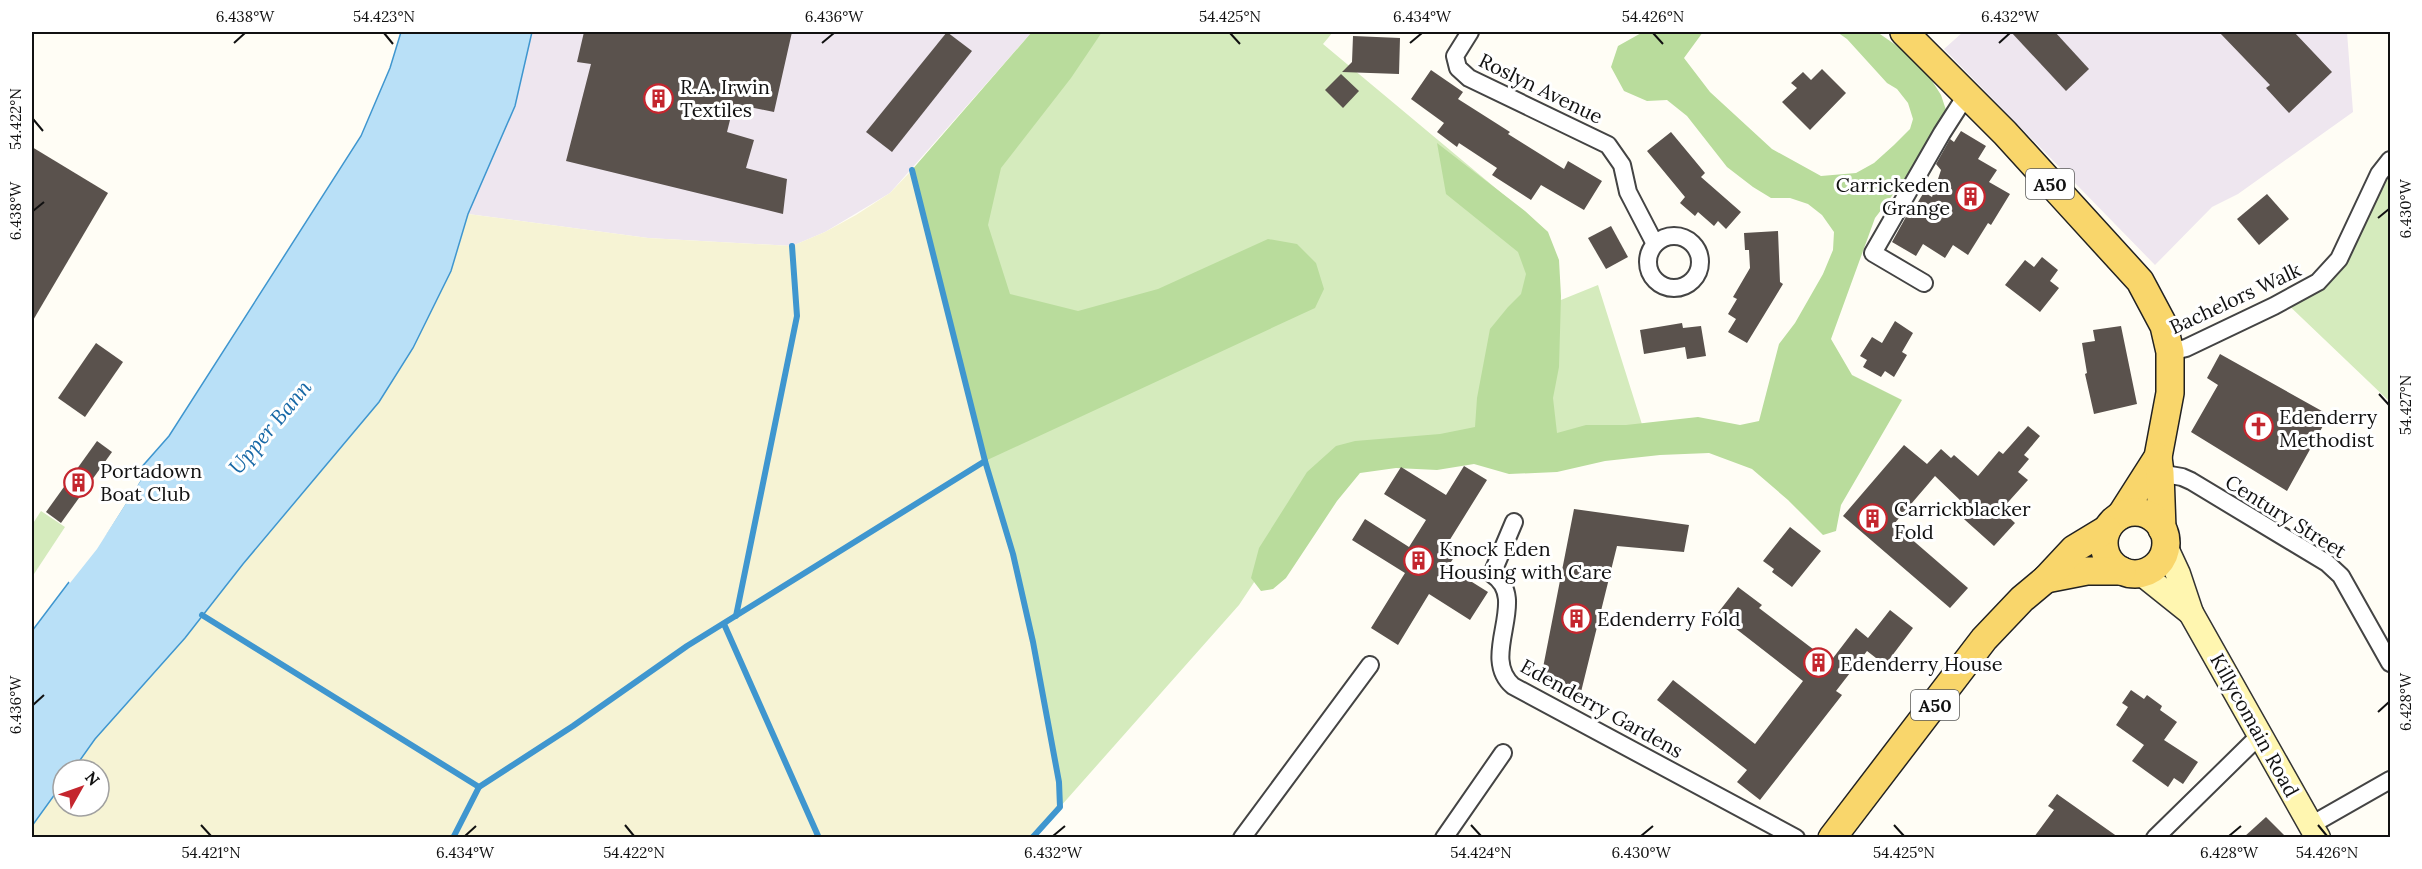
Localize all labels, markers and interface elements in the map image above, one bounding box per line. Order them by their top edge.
text: 6.438°W [216,7,275,26]
text: 54.423°N [353,7,415,26]
text: 6.436°W [805,7,864,26]
text: 54.425°N [1199,7,1261,26]
text: 6.434°W [1393,7,1452,26]
text: 54.426°N [1622,7,1684,26]
text: 6.432°W [1981,7,2040,26]
street label: Roslyn Avenue [1475,47,1607,129]
place label: R.A. Irwin Textiles [680,74,770,122]
building icon: R.A. Irwin Textiles [643,82,675,114]
text: 54.422°N [6,88,25,150]
road number: A50 [2026,169,2074,199]
place label: Carrickeden Grange [1836,172,1950,220]
text: 6.430°W [2396,178,2415,239]
building icon: Carrickeden Grange [1955,180,1987,212]
text: 6.438°W [6,181,25,240]
street label: Bachelors Walk [2165,257,2305,339]
water label: Upper Bann [223,374,317,480]
text: 54.427°N [2396,375,2415,435]
place label: Edenderry Methodist [2279,404,2378,452]
church icon: Edenderry Methodist [2242,411,2274,443]
place label: Portadown Boat Club [100,458,202,506]
building icon: Portadown Boat Club [63,466,95,498]
street label: Century Street [2221,469,2351,563]
place label: Carrickblacker Fold [1894,496,2031,544]
building icon: Carrickblacker Fold [1857,503,1889,535]
place label: Knock Eden Housing with Care [1439,536,1612,584]
building icon: Knock Eden Housing with Care [1402,544,1434,576]
building icon: Edenderry Fold [1560,602,1592,634]
place label: Edenderry Fold [1597,606,1740,631]
building icon: Edenderry House [1803,647,1835,679]
street label: Killycomain Road [2205,649,2305,801]
place label: Edenderry House [1840,651,2003,676]
street label: Edenderry Gardens [1516,653,1688,763]
text: 6.428°W [2396,672,2415,731]
text: 6.436°W [6,675,25,734]
road number: A50 [1911,690,1959,720]
north arrow [51,758,111,818]
text: N [81,767,104,790]
text: 54.421°N [181,843,241,862]
text: 6.434°W [436,843,495,862]
text: 54.422°N [603,843,665,862]
text: 6.432°W [1024,843,1083,862]
text: 54.424°N [1450,843,1512,862]
text: 6.430°W [1611,843,1672,862]
text: 54.425°N [1873,843,1935,862]
text: 6.428°W [2200,843,2259,862]
text: 54.426°N [2296,843,2358,862]

